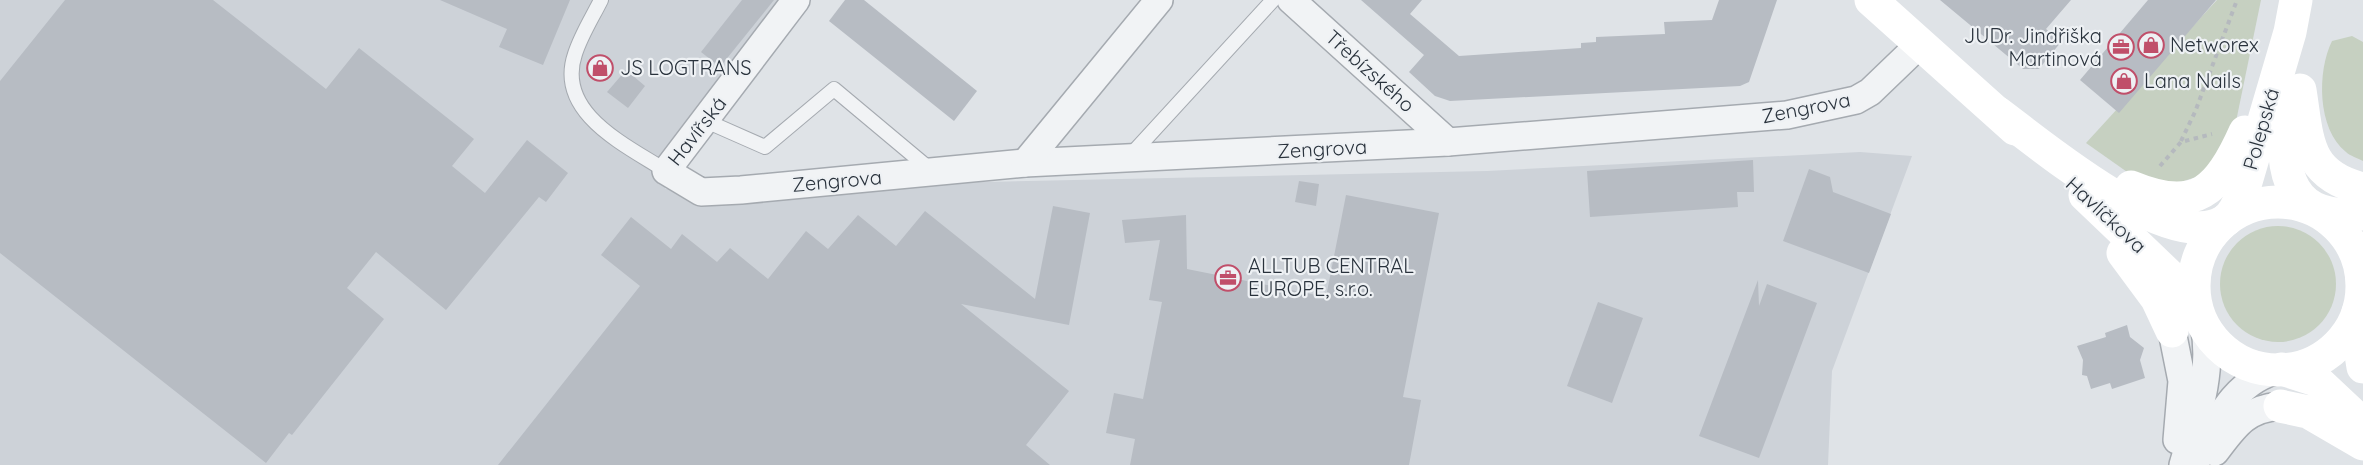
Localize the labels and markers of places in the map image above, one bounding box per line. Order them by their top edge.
place label: JUDr. Jindřiška Martinová [1964,23,2102,71]
shop icon: Networex [2136,30,2166,60]
office icon: JUDr. Jindřiška Martinová [2106,32,2136,62]
place label: Networex [2170,32,2259,57]
shop icon: JS LOGTRANS [585,53,615,83]
place label: JS LOGTRANS [620,55,752,80]
shop icon: Lana Nails [2109,66,2139,96]
place label: Lana Nails [2144,68,2241,93]
place label: ALLTUB CENTRAL EUROPE, s.r.o. [1248,253,1414,301]
office icon: ALLTUB CENTRAL EUROPE, s.r.o. [1213,263,1243,293]

